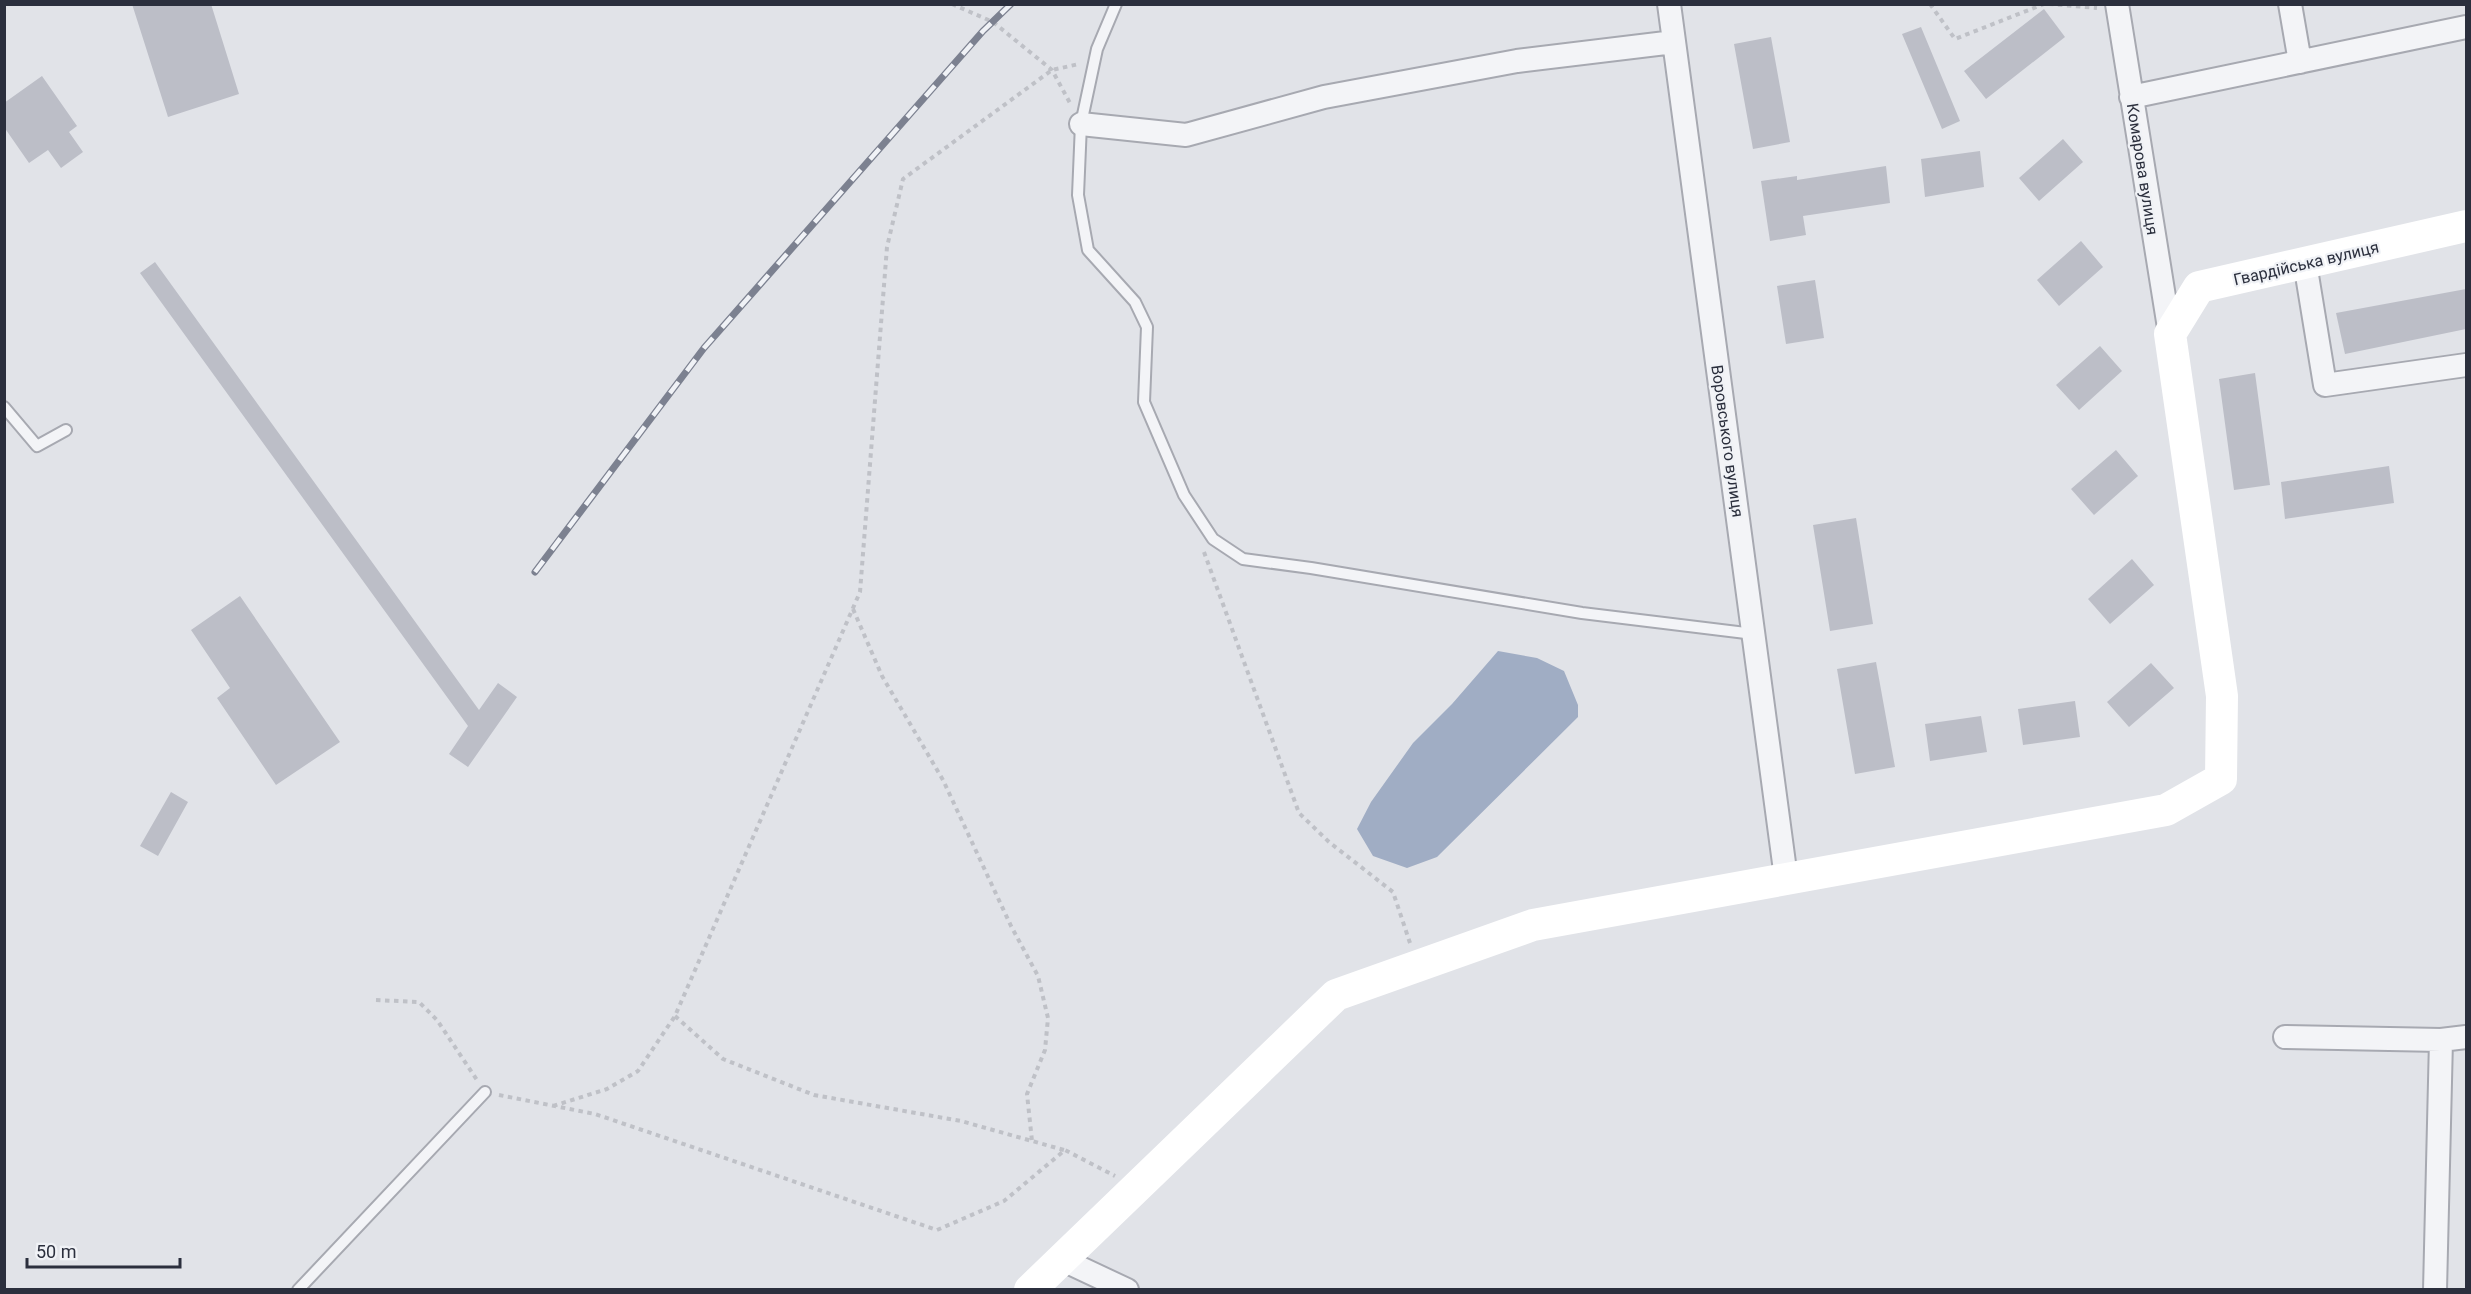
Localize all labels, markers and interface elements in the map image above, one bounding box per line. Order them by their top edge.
street label: Комарова вулиця [2123,102,2162,236]
street label: Гвардійська вулиця [2232,238,2381,289]
street label: Воровського вулиця [1707,364,1748,519]
scale bar [27,1231,180,1269]
text: 50 m [36,1241,76,1262]

